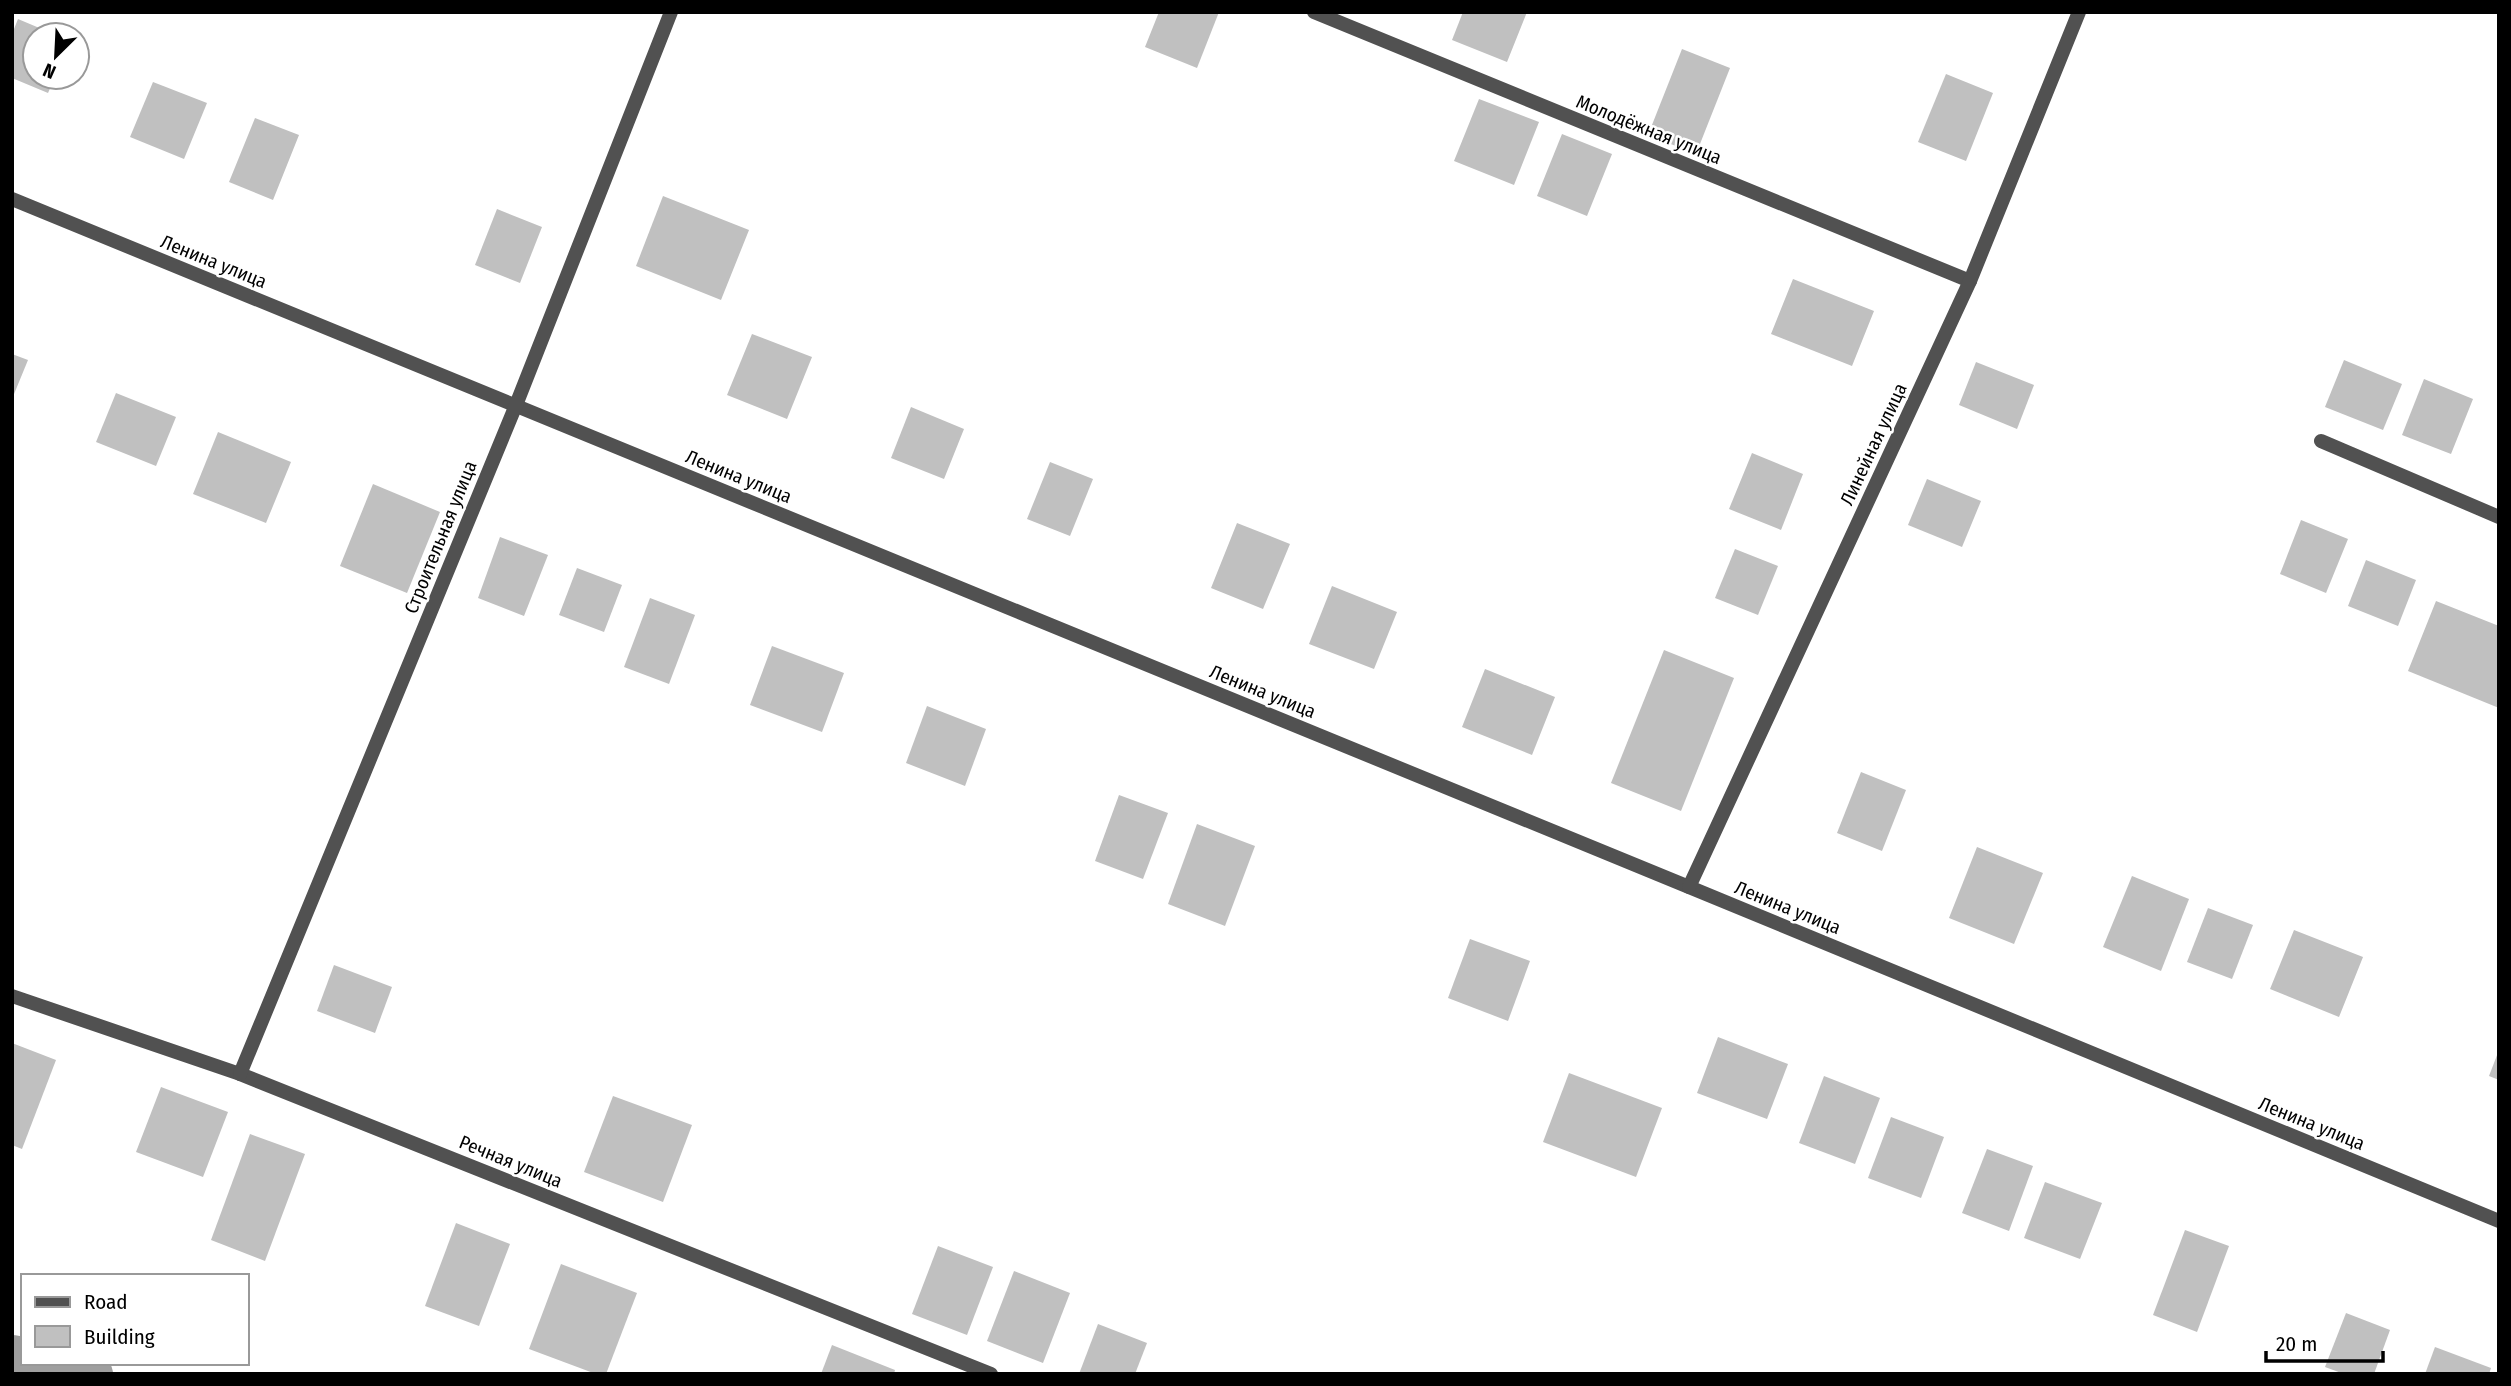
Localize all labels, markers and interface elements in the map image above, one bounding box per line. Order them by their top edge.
north arrow [21,21,91,91]
text: N [39,58,59,84]
street label: Молодёжная улица [1573,90,1725,169]
street label: Ленина улица [157,230,270,293]
street label: Линейная улица [1835,380,1912,509]
street label: Ленина улица [682,445,795,508]
street label: Строительная улица [399,457,482,617]
street label: Ленина улица [1206,660,1319,723]
street label: Ленина улица [1731,876,1844,939]
street label: Ленина улица [2255,1092,2368,1155]
street label: Речная улица [456,1130,566,1193]
legend [21,1274,248,1365]
text: Road [84,1289,128,1315]
scale bar [2266,1320,2383,1364]
text: Building [84,1324,155,1350]
text: 20 m [2276,1331,2317,1357]

